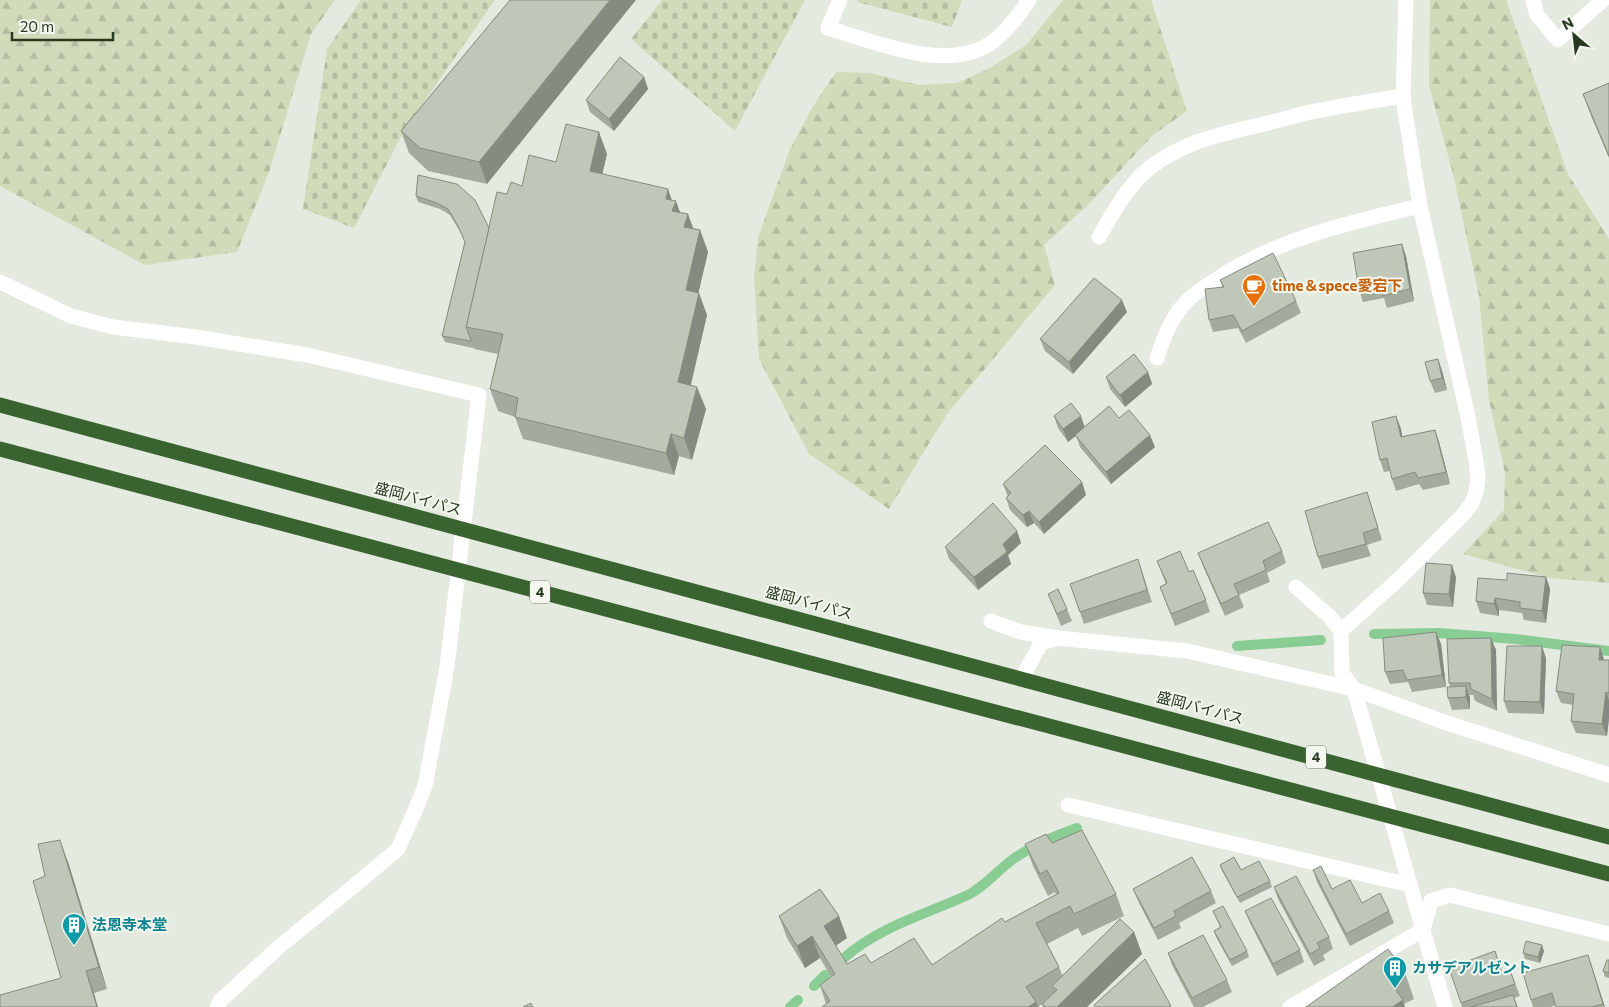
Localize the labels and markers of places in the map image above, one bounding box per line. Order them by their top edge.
cafe icon: time＆spece愛宕下 [1241,273,1267,307]
place label: time＆spece愛宕下 [1272,276,1402,294]
building icon: 法恩寺本堂 [61,912,87,946]
place label: 法恩寺本堂 [92,915,167,933]
building icon: カサデアルゼント [1382,955,1408,989]
place label: カサデアルゼント [1412,958,1532,976]

